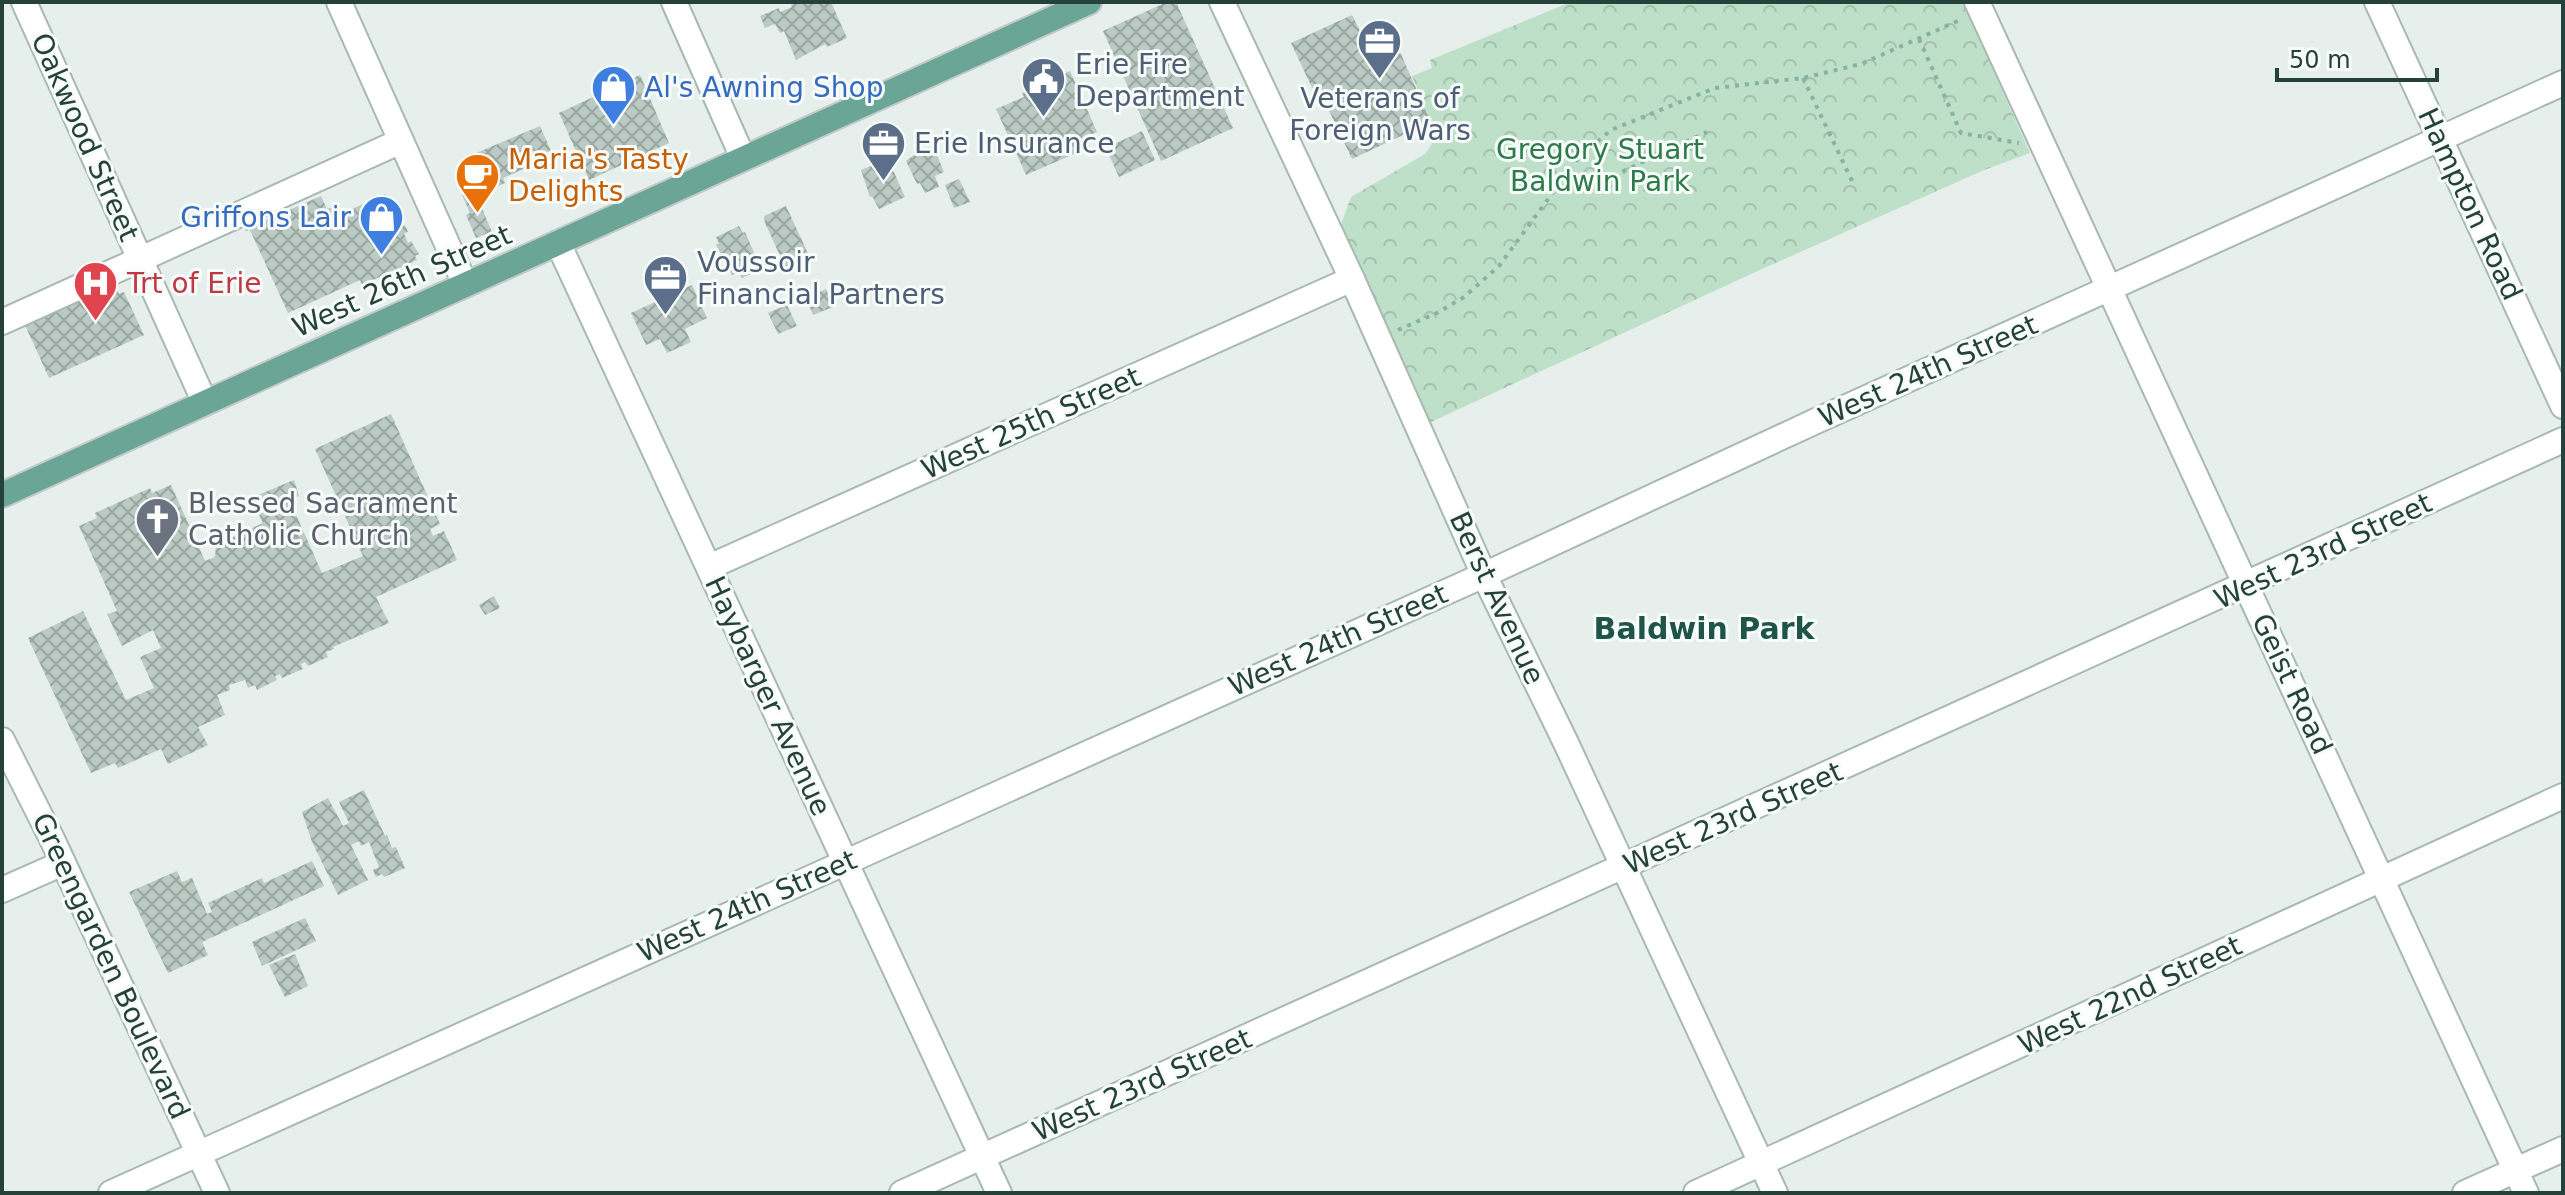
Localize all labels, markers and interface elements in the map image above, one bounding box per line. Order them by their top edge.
office icon: Veterans of Foreign Wars [1356,17,1404,80]
street label: Oakwood Street [24,28,146,246]
scale bar [2277,32,2437,82]
text: 50 m [2289,46,2351,74]
place label: Erie Fire Department [1075,48,1244,113]
public building icon: Erie Fire Department [1020,56,1068,119]
shop icon: Al's Awning Shop [589,63,637,126]
place label: Al's Awning Shop [644,71,883,104]
place label: Veterans of Foreign Wars [1289,82,1471,147]
street label: Hampton Road [2411,103,2529,305]
office icon: Erie Insurance [859,119,907,182]
place label: Erie Insurance [914,127,1114,160]
park label: Gregory Stuart Baldwin Park [1496,133,1704,198]
place label: Maria's Tasty Delights [508,143,689,208]
cafe icon: Maria's Tasty Delights [453,151,501,214]
shop icon: Griffons Lair [358,193,406,256]
place label: Griffons Lair [180,201,351,234]
street label: West 26th Street [287,218,517,344]
place label: Voussoir Financial Partners [697,246,945,311]
office icon: Voussoir Financial Partners [642,254,690,317]
hospital icon: Trt of Erie [72,259,120,322]
place label: Trt of Erie [126,267,261,300]
street label: West 24th Street [1813,308,2043,434]
street label: West 25th Street [916,360,1146,486]
street label: West 23rd Street [2209,486,2437,616]
place label: Blessed Sacrament Catholic Church [188,487,458,552]
church icon: Blessed Sacrament Catholic Church [133,495,181,558]
street label: Berst Avenue [1443,507,1551,689]
street label: Haybarger Avenue [698,571,838,821]
street label: West 24th Street [1223,577,1453,703]
street label: Geist Road [2245,608,2339,760]
district label: Baldwin Park [1594,611,1815,646]
street label: West 23rd Street [1618,755,1848,881]
street label: Greengarden Boulevard [25,808,197,1124]
street label: West 24th Street [632,843,862,969]
street label: West 22nd Street [2013,929,2247,1061]
street label: West 23rd Street [1027,1022,1257,1148]

